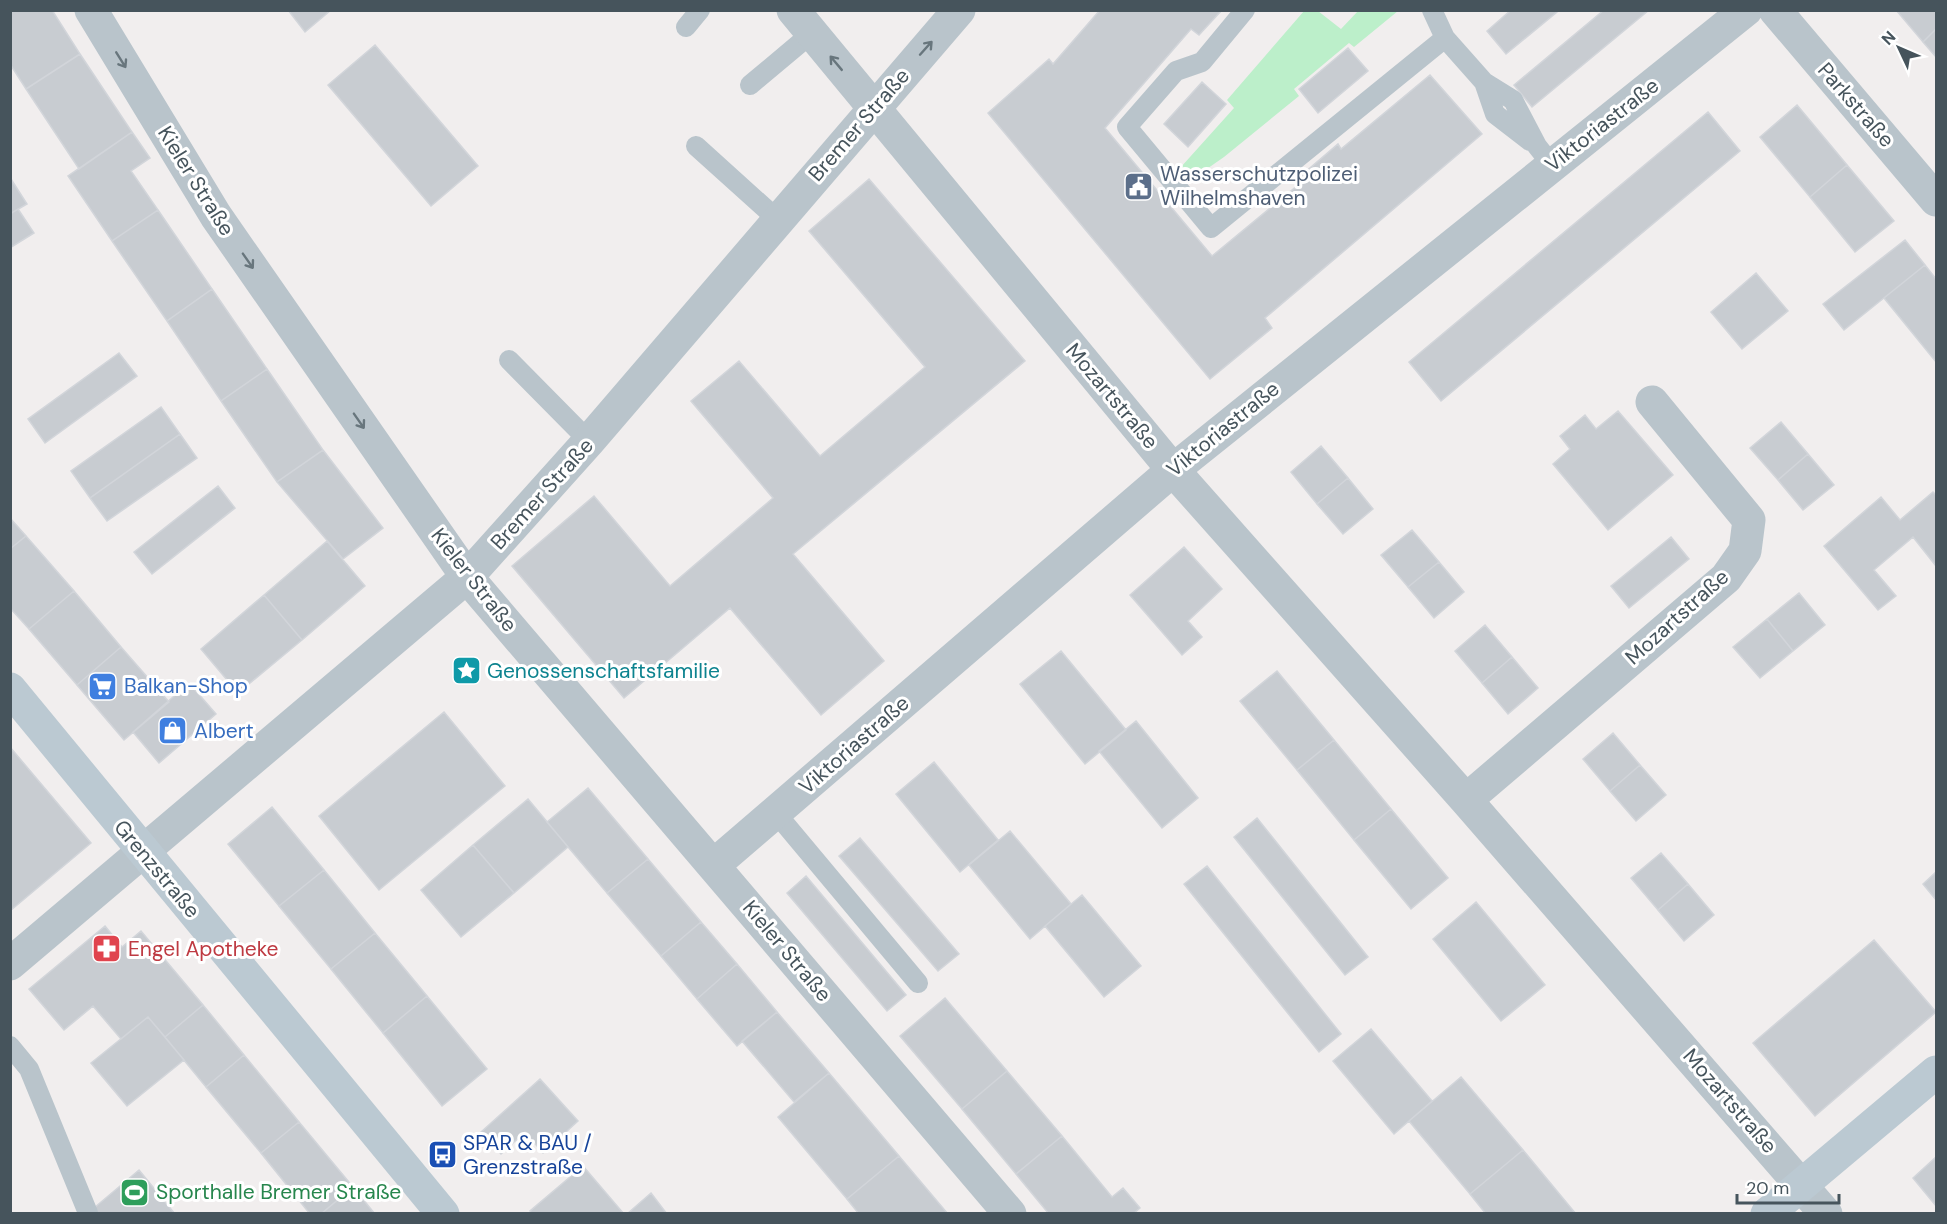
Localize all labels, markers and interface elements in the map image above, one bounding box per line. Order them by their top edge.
north arrow [1869,18,1929,78]
text: N [1877,26,1900,49]
one-way arrow [919,41,933,56]
one-way arrow [116,51,128,68]
one-way arrow [830,55,843,71]
street label: Parkstraße [1811,57,1901,153]
street label: Bremer Straße [802,63,916,187]
street label: Viktoriastraße [1539,72,1665,178]
street label: Kieler Straße [151,121,241,241]
place label: Wasserschutzpolizei Wilhelmshaven [1160,160,1358,212]
public building icon: Wasserschutzpolizei Wilhelmshaven [1123,170,1155,202]
one-way arrow [242,252,254,268]
street label: Mozartstraße [1059,337,1165,455]
street label: Viktoriastraße [1161,375,1285,483]
one-way arrow [353,412,365,428]
street label: Bremer Straße [484,432,600,556]
street label: Kieler Straße [425,522,523,638]
street label: Mozartstraße [1619,563,1735,671]
place icon: Genossenschaftsfamilie [450,655,482,687]
place label: Genossenschaftsfamilie [487,657,720,685]
supermarket icon: Balkan-Shop [87,670,119,702]
place label: Balkan-Shop [124,672,248,700]
street label: Viktoriastraße [793,689,915,801]
shop icon: Albert [157,715,189,747]
place label: Albert [194,717,254,745]
street label: Grenzstraße [108,814,206,924]
street label: Kieler Straße [736,894,838,1008]
pharmacy icon: Engel Apotheke [91,933,123,965]
place label: Engel Apotheke [128,935,279,963]
street label: Mozartstraße [1677,1043,1783,1159]
place label: SPAR & BAU / Grenzstraße [463,1129,592,1181]
bus stop icon: SPAR & BAU / Grenzstraße [426,1139,458,1171]
scale bar [1737,1167,1839,1205]
sports icon: Sporthalle Bremer Straße [119,1176,151,1208]
text: 20 m [1746,1176,1789,1200]
place label: Sporthalle Bremer Straße [156,1178,401,1206]

